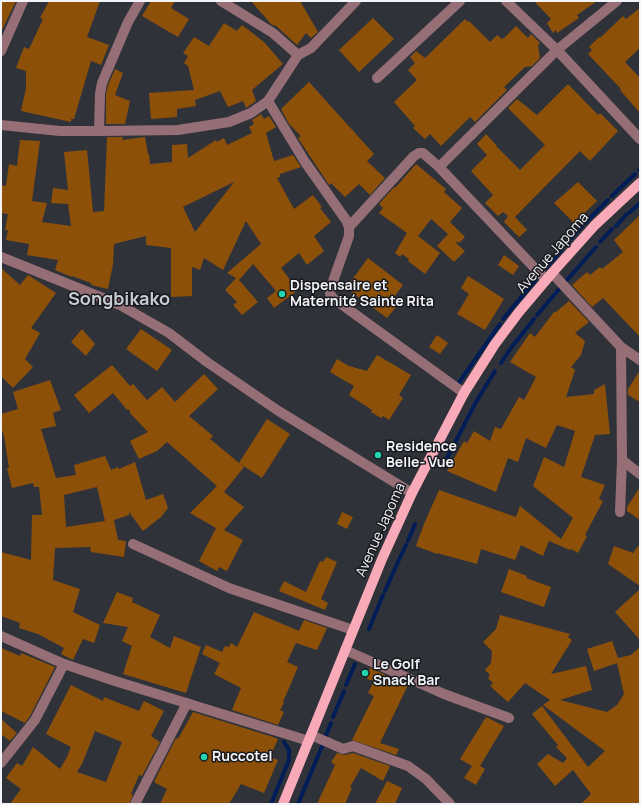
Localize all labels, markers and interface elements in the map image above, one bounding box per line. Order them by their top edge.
street label: Avenue Japoma [513,209,593,297]
place label: Dispensaire et Maternité Sainte Rita [290,278,434,310]
district label: Songbikako [68,289,170,311]
marker: Dispensaire et Maternité Sainte Rita [277,289,287,299]
place label: Residence Belle- Vue [386,439,457,472]
marker: Residence Belle- Vue [373,450,383,460]
street label: Avenue Japoma [353,480,409,580]
place label: Le Golf Snack Bar [373,657,440,690]
marker: Le Golf Snack Bar [360,668,370,678]
place label: Ruccotel [212,749,272,765]
marker: Ruccotel [199,752,209,762]

